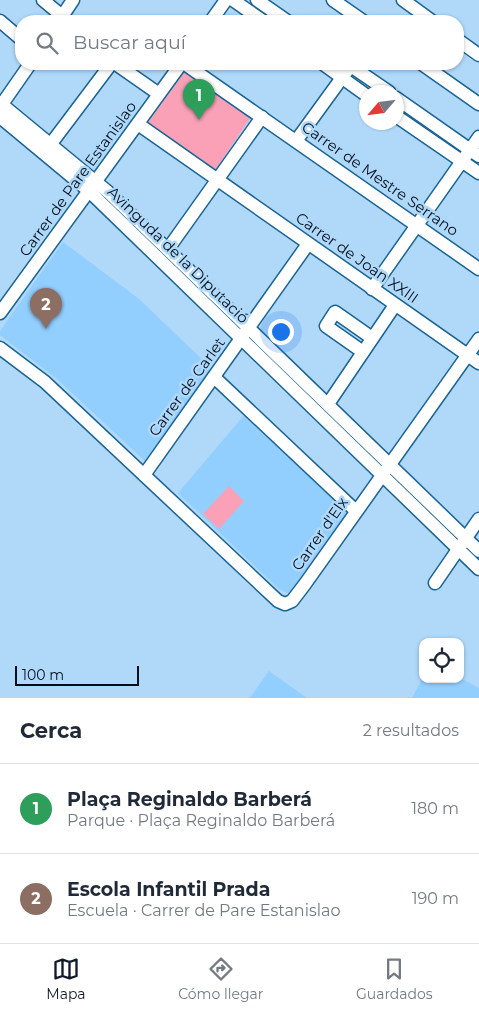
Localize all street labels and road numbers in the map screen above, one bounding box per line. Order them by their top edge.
street label: Carrer de Pare Estanislao [15,97,140,260]
street label: Carrer de Mestre Serrano [298,117,462,240]
street label: Avinguda de la Diputació [104,182,253,327]
street label: Carrer de Joan XXIII [292,208,422,307]
street label: Carrer de Carlet [144,334,229,440]
street label: Carrer d'Elx [287,493,352,574]

